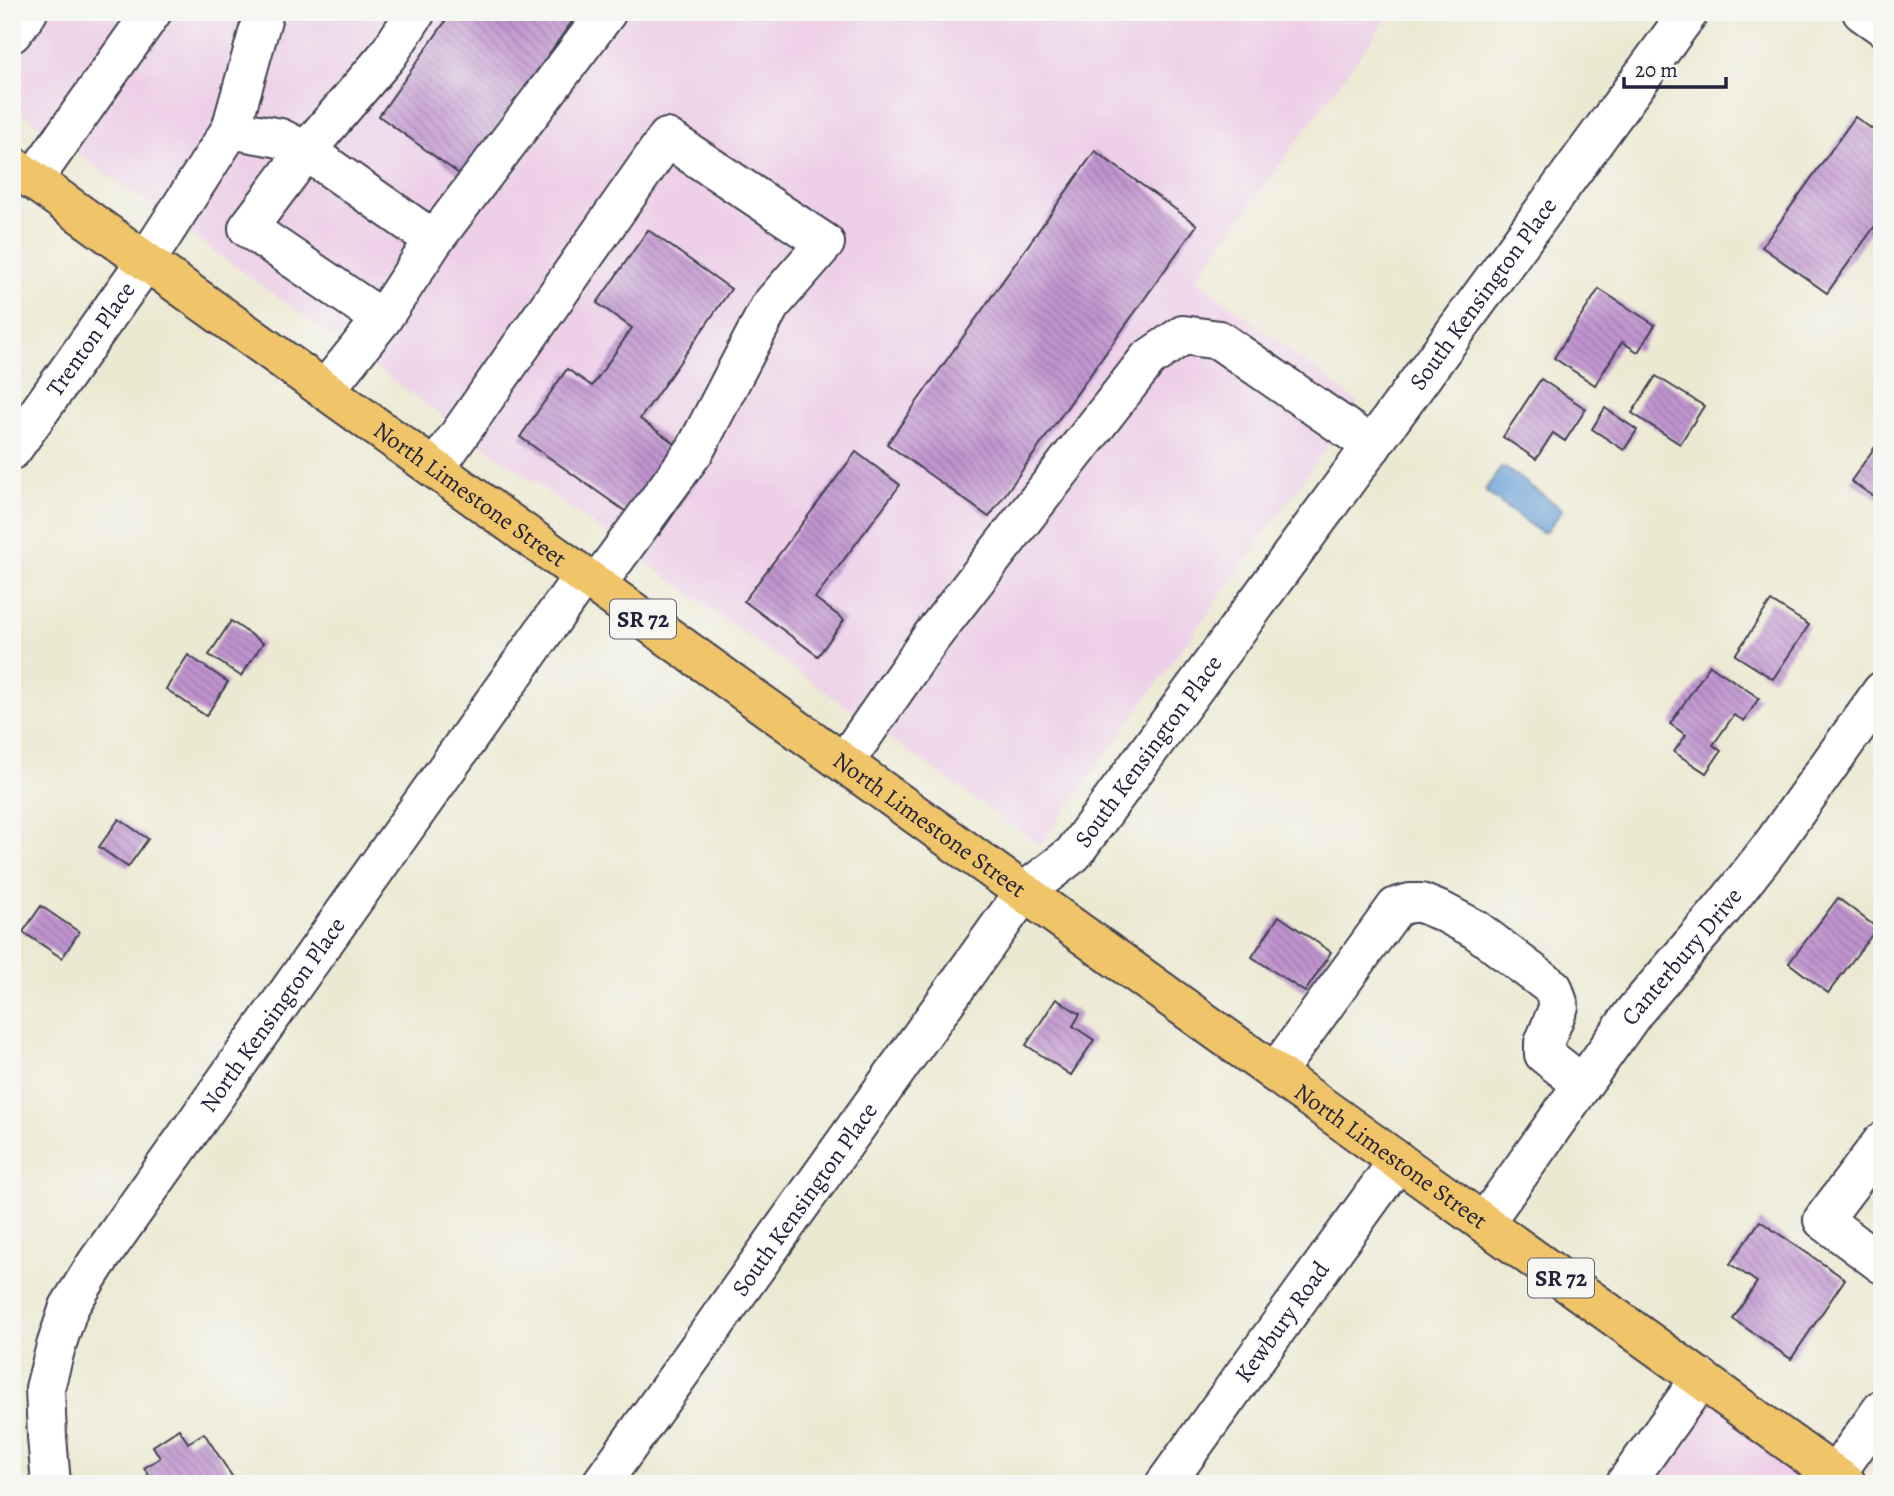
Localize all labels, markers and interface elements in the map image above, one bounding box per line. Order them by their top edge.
scale bar [1624,46,1726,90]
text: 20 m [1635,56,1678,84]
street label: South Kensington Place [1402,191,1564,396]
street label: Trenton Place [39,275,142,403]
street label: North Limestone Street [367,414,573,574]
road number: SR 72 [610,600,676,638]
street label: South Kensington Place [1067,648,1229,854]
street label: North Limestone Street [827,744,1033,905]
street label: Canterbury Drive [1614,881,1749,1032]
street label: North Kensington Place [192,911,353,1119]
street label: North Limestone Street [1288,1076,1494,1236]
street label: South Kensington Place [724,1096,885,1303]
street label: Kewbury Road [1227,1255,1337,1389]
road number: SR 72 [1528,1259,1594,1298]

